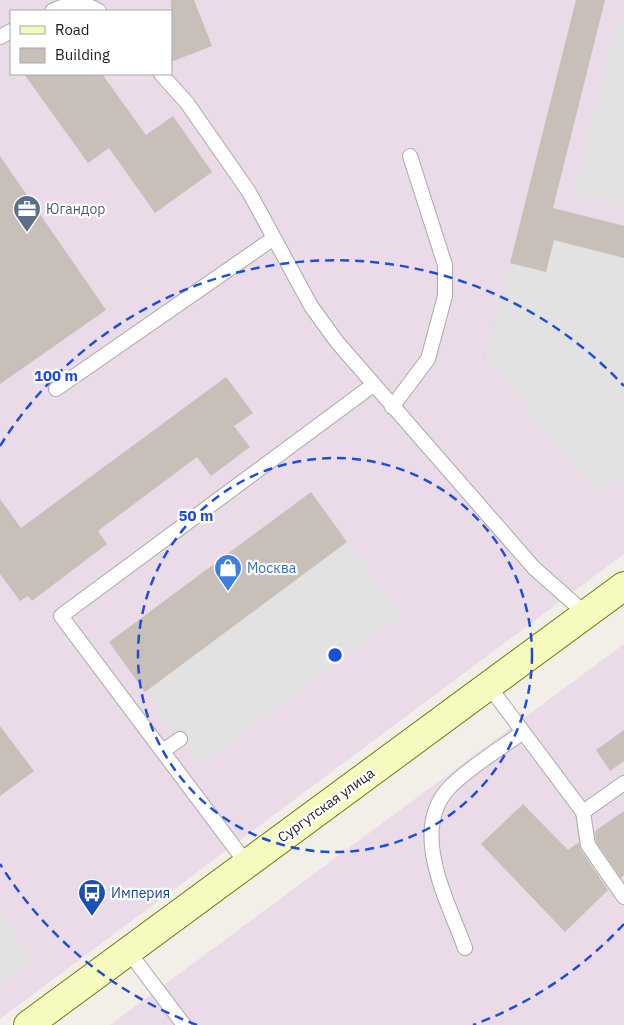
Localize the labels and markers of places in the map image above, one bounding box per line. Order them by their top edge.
office icon: Югандор [12,194,42,233]
place label: Югандор [46,200,105,218]
shop icon: Москва [213,553,243,592]
place label: Москва [247,559,297,577]
centre of rings [326,646,344,664]
bus stop icon: Империя [77,878,107,917]
place label: Империя [111,884,170,902]

